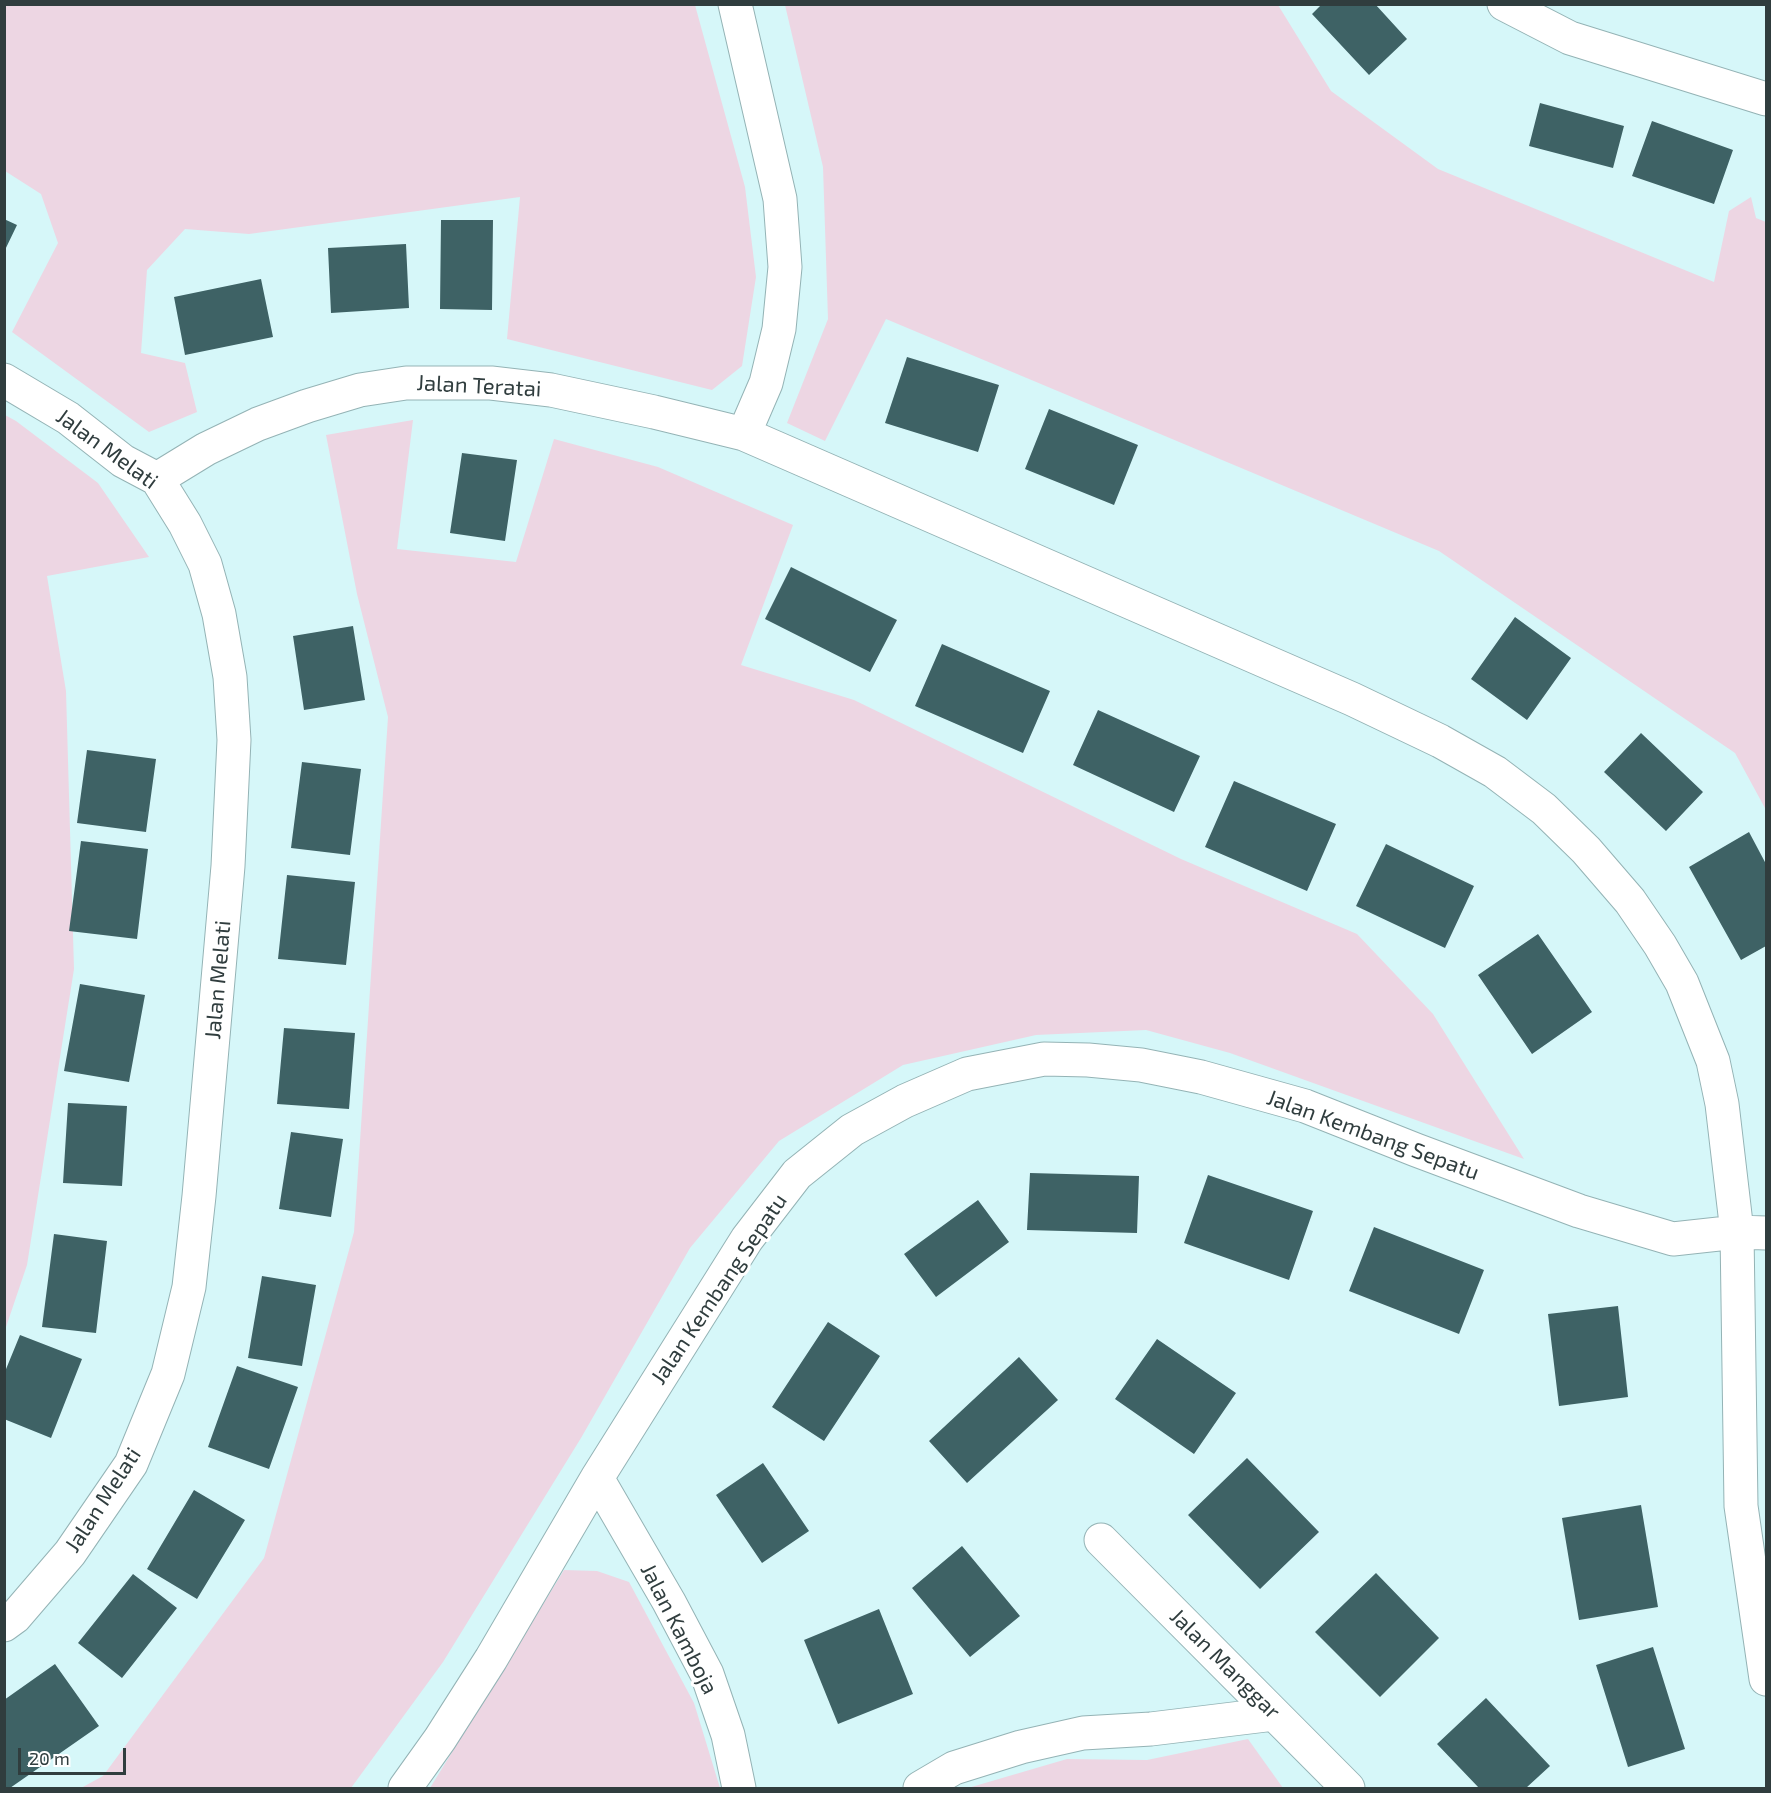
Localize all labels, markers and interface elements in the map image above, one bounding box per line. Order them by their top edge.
street label: Jalan Teratai [416,370,542,402]
street label: Jalan Melati [51,403,163,495]
street label: Jalan Melati [200,919,236,1041]
street label: Jalan Kembang Sepatu [1263,1084,1483,1186]
street label: Jalan Kembang Sepatu [645,1189,793,1389]
street label: Jalan Melati [59,1443,147,1557]
street label: Jalan Kamboja [635,1559,723,1699]
street label: Jalan Manggar [1164,1603,1286,1725]
scale bar [21,1736,129,1774]
text: 20 m [29,1747,70,1769]

